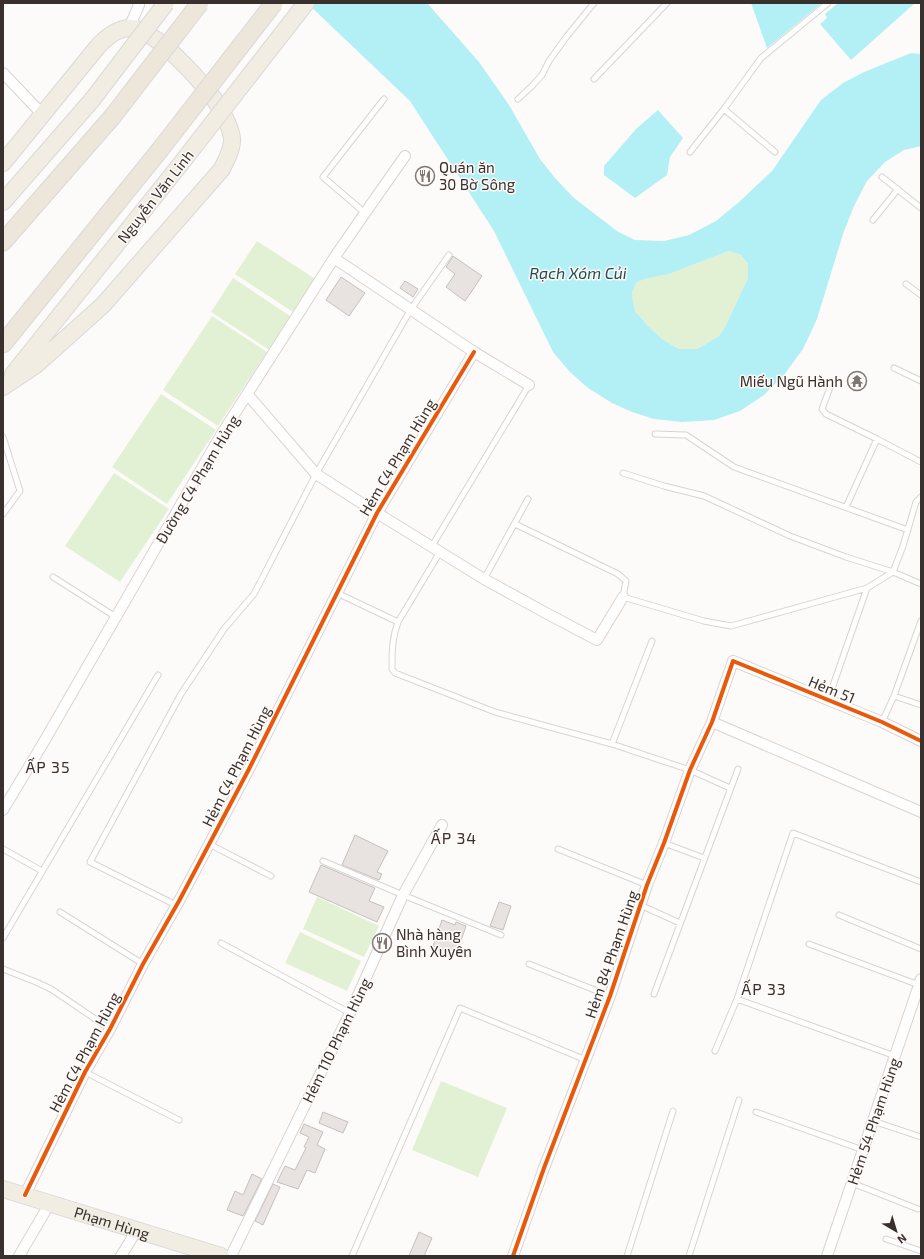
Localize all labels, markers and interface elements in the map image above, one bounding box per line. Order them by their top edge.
street label: Nguyễn Văn Linh [113,146,197,246]
place label: Quán ăn 30 Bờ Sông [439,158,516,193]
restaurant icon: Quán ăn 30 Bờ Sông [414,165,436,187]
water label: Rạch Xóm Củi [529,263,627,282]
temple icon: Miếu Ngũ Hành [846,370,868,392]
place label: Miếu Ngũ Hành [740,372,843,390]
street label: Hẻm C4 Phạm Hùng [355,395,439,519]
street label: Đường C4 Phạm Hủng [151,411,243,547]
street label: Hẻm 51 [806,672,858,706]
street label: Hẻm C4 Phạm Hùng [198,702,275,829]
district label: ẤP 35 [25,757,71,776]
district label: ẤP 34 [431,828,477,847]
street label: Hẻm 84 Phạm Hùng [581,887,642,1020]
place label: Nhà hàng Bình Xuyên [396,925,472,960]
restaurant icon: Nhà hàng Bình Xuyên [371,932,393,954]
street label: Hẻm 110 Phạm Hùng [298,974,374,1105]
district label: ẤP 33 [741,979,787,998]
street label: Hẻm C4 Phạm Hùng [45,988,124,1115]
street label: Hẻm 54 Phạm Hùng [843,1055,903,1187]
street label: Phạm Hùng [72,1202,152,1243]
north arrow [876,1211,916,1251]
text: N [895,1232,910,1247]

